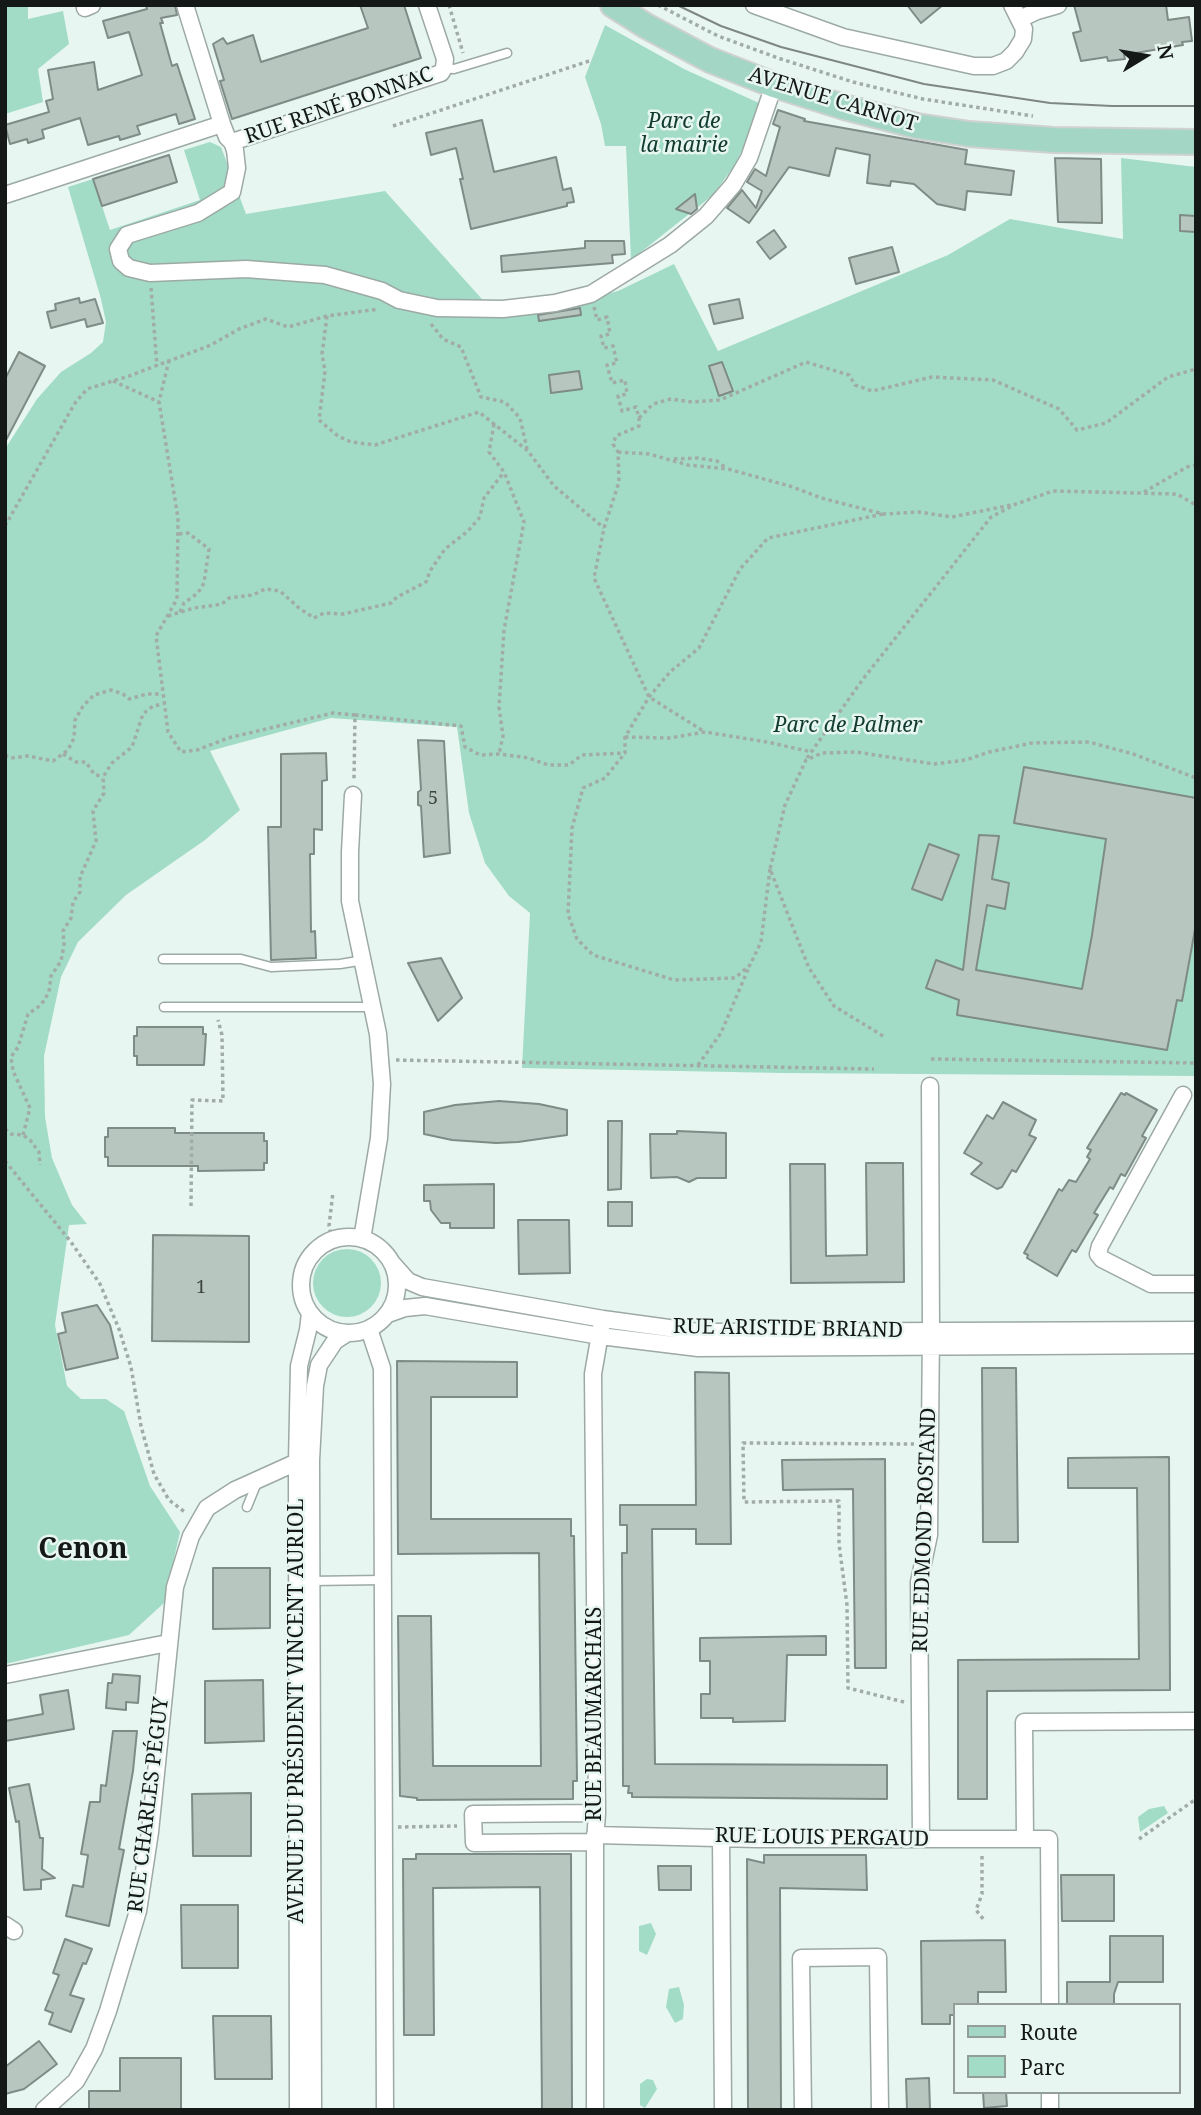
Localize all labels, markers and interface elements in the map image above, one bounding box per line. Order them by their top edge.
north arrow [1110,21,1180,91]
text: N [1151,42,1180,62]
street label: RUE RENÉ BONNAC [242,62,436,150]
street label: AVENUE CARNOT [745,62,921,138]
park label: Parc de la mairie [640,109,728,159]
park label: Parc de Palmer [774,713,922,739]
house number: 5 [428,788,438,810]
house number: 1 [196,1277,206,1299]
street label: RUE ARISTIDE BRIAND [673,1314,903,1344]
street label: RUE EDMOND ROSTAND [908,1407,942,1653]
street label: AVENUE DU PRÉSIDENT VINCENT AURIOL [284,1499,310,1923]
district label: Cenon [38,1533,128,1567]
street label: RUE BEAUMARCHAIS [582,1607,608,1821]
street label: RUE CHARLES PÉGUY [123,1696,175,1914]
street label: RUE LOUIS PERGAUD [715,1824,929,1852]
legend [953,2003,1180,2094]
text: Route [1020,2018,1078,2046]
text: Parc [1020,2053,1065,2081]

